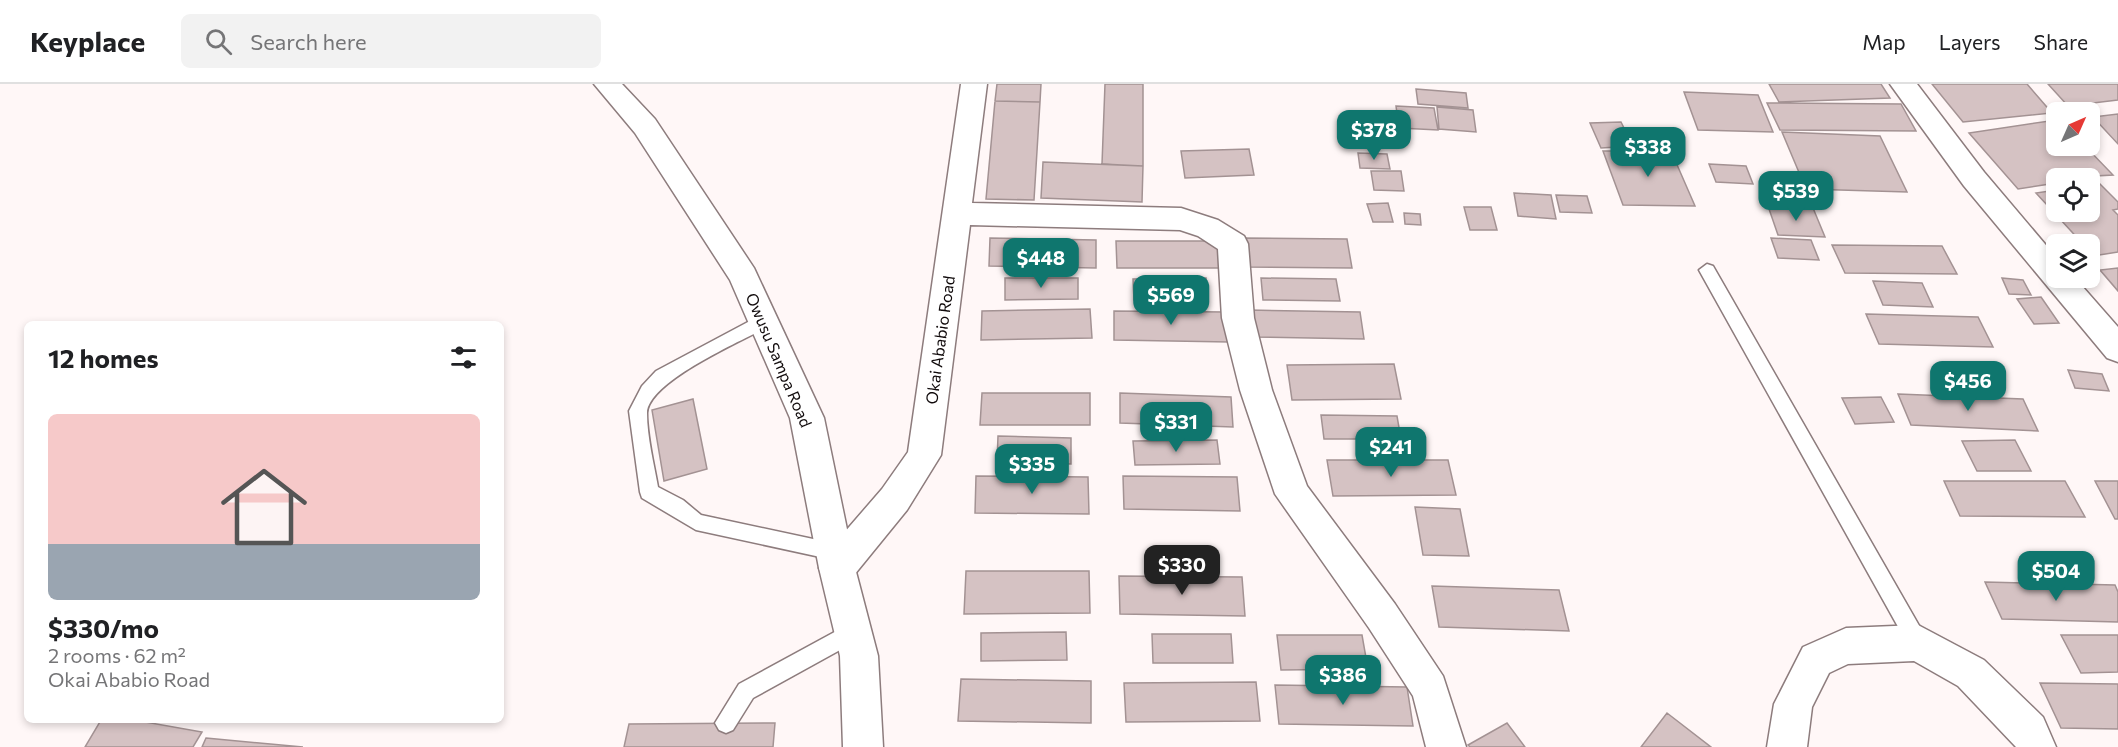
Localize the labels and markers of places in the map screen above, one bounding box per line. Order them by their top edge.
pin: $378 [1338,110,1410,161]
pin: $338 [1612,127,1684,178]
pin: $539 [1760,171,1832,222]
pin: $448 [1005,238,1077,289]
pin: $569 [1135,275,1207,326]
pin: $456 [1932,361,2004,412]
pin: $331 [1140,402,1212,453]
pin: $241 [1355,427,1427,478]
pin: $335 [996,444,1068,495]
pin: $330 [1146,545,1218,596]
pin: $504 [2020,551,2092,602]
pin: $386 [1307,655,1379,706]

